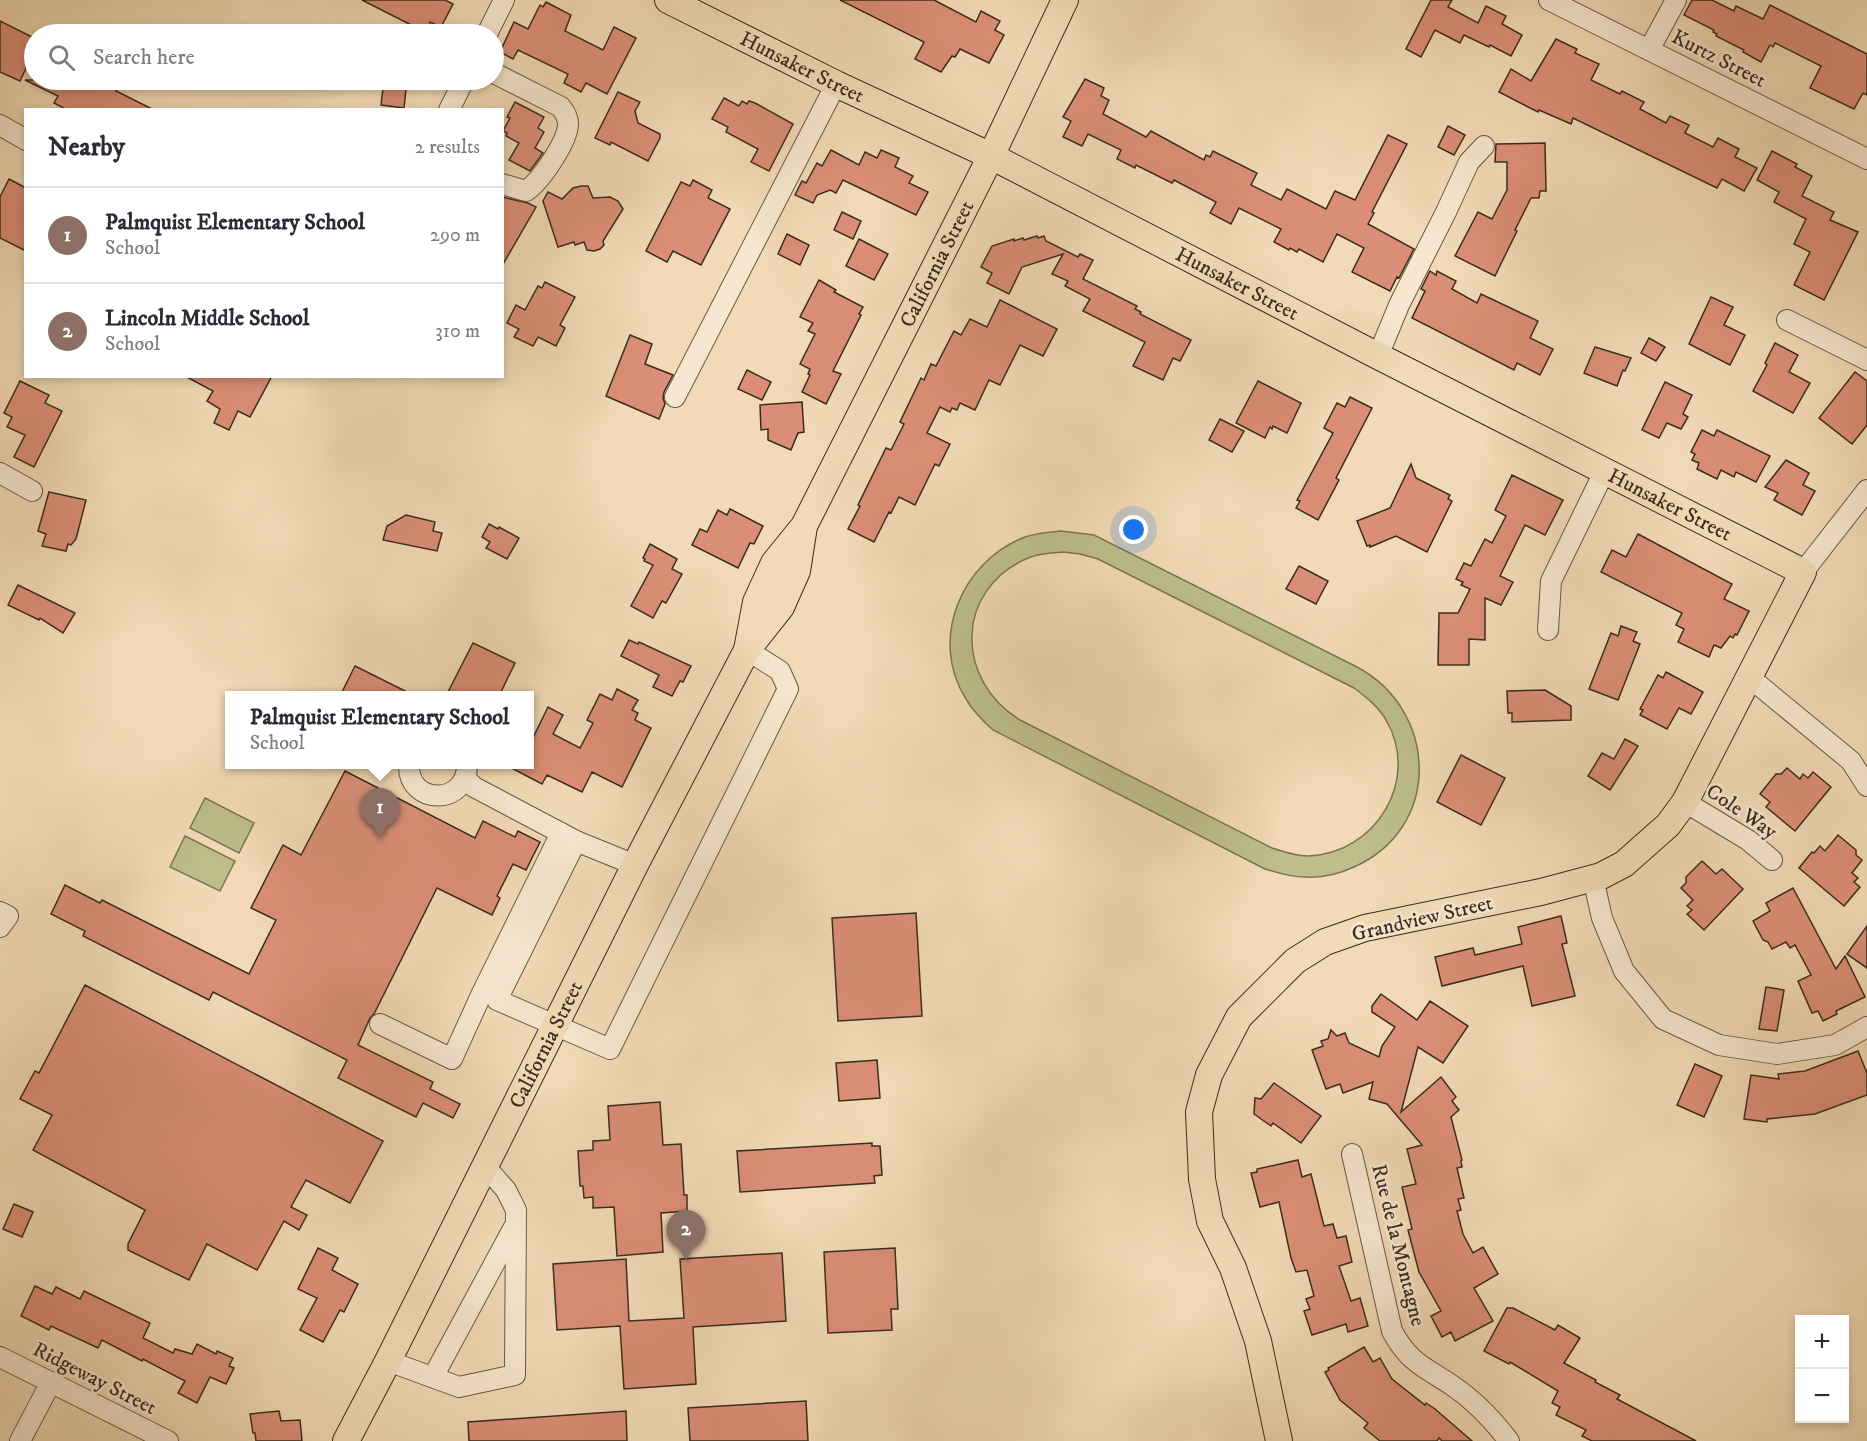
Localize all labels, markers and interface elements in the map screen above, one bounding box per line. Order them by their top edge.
search box [24,24,504,90]
street label: Kurtz Street [1667,24,1770,94]
street label: Hunsaker Street [735,26,868,109]
icon: search [45,41,78,74]
text: Search here [93,44,195,71]
text: Nearby [48,131,125,164]
text: 2 results [415,135,480,160]
street label: California Street [895,196,980,332]
text: Palmquist Elementary School [105,209,365,236]
text: 1 [64,223,71,248]
text: 290 m [430,223,480,248]
text: School [105,236,160,261]
street label: Hunsaker Street [1171,242,1303,327]
text: Lincoln Middle School [105,305,309,332]
text: 2 [63,319,72,344]
text: 310 m [435,319,480,344]
text: School [105,332,160,357]
street label: Hunsaker Street [1603,463,1736,548]
your location [1119,515,1148,544]
popup [225,691,534,769]
text: Palmquist Elementary School [250,704,509,731]
text: School [250,731,305,756]
street label: Cole Way [1701,779,1783,846]
pin: 1 [360,788,400,838]
street label: Grandview Street [1349,890,1495,948]
street label: California Street [504,977,589,1113]
street label: Rue de la Montagne [1365,1161,1431,1329]
pin: 2 [666,1210,706,1260]
map controls [1795,1315,1849,1423]
button: + [1795,1315,1849,1369]
street label: Ridgeway Street [28,1337,161,1421]
button: − [1795,1369,1849,1423]

